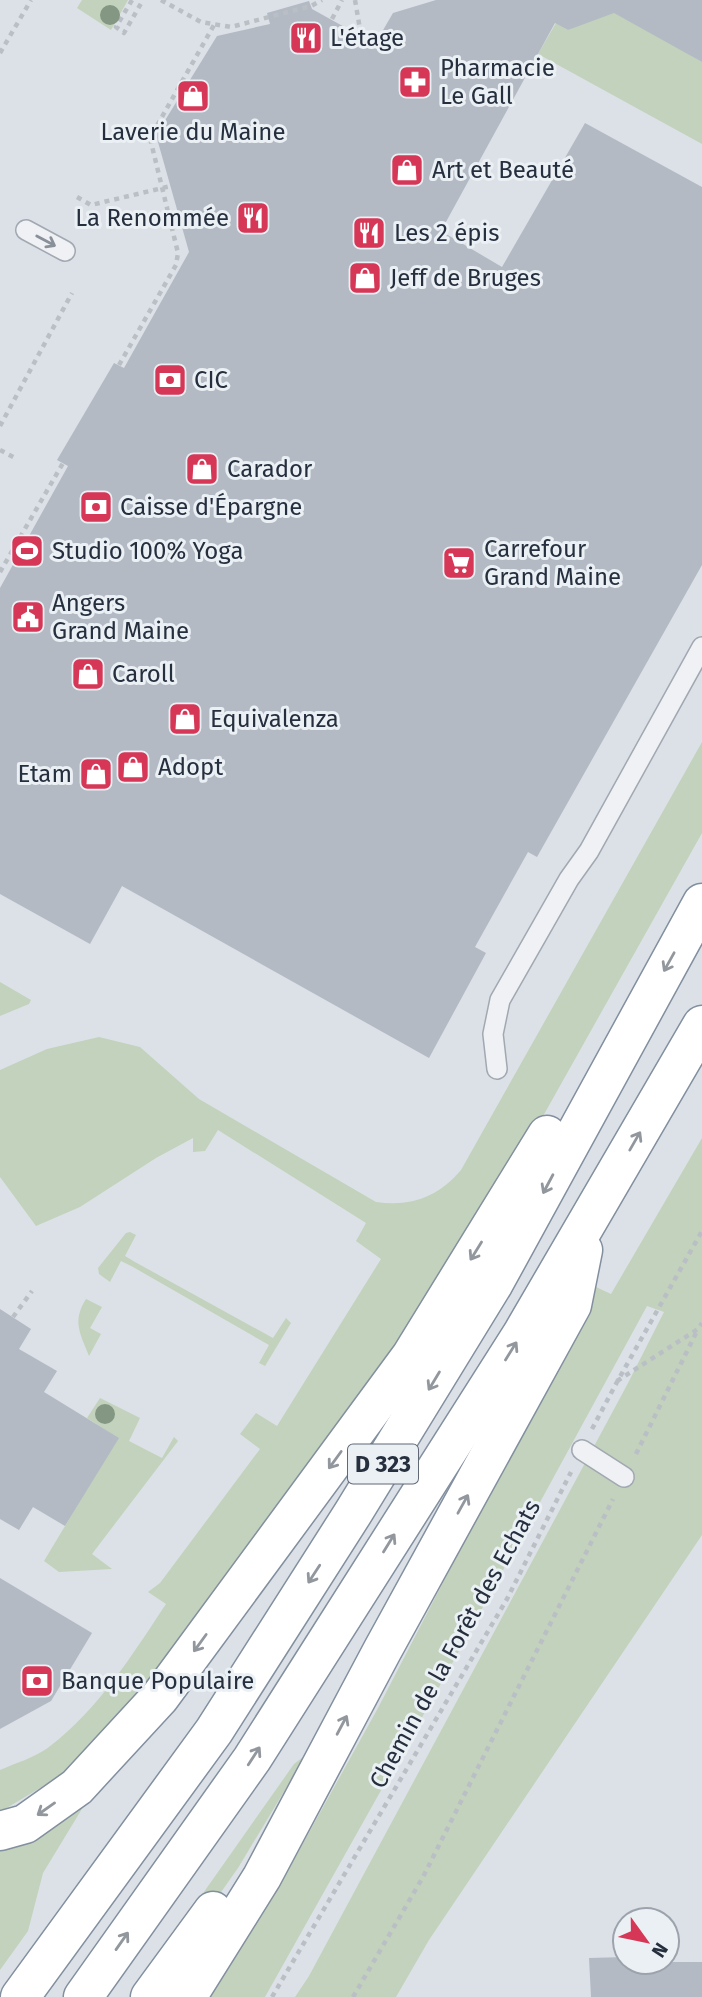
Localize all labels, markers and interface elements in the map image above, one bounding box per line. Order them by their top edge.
restaurant icon: L'étage [287,19,325,57]
place label: L'étage [330,24,404,52]
place label: Pharmacie Le Gall [440,54,555,110]
pharmacy icon: Pharmacie Le Gall [396,63,434,101]
shop icon: Laverie du Maine [174,77,212,115]
place label: Laverie du Maine [101,118,286,146]
shop icon: Art et Beauté [388,151,426,189]
place label: Art et Beauté [432,156,574,184]
restaurant icon: La Renommée [234,199,272,237]
place label: La Renommée [75,204,229,232]
restaurant icon: Les 2 épis [350,214,388,252]
place label: Les 2 épis [394,219,500,247]
one-way arrow [35,234,55,248]
shop icon: Jeff de Bruges [346,259,384,297]
place label: Jeff de Bruges [390,264,541,292]
bank icon: CIC [151,361,189,399]
place label: CIC [194,366,228,394]
shop icon: Carador [183,450,221,488]
place label: Carador [227,455,313,483]
bank icon: Caisse d'Épargne [77,488,115,526]
place label: Caisse d'Épargne [120,492,302,521]
sports icon: Studio 100% Yoga [8,532,46,570]
place label: Carrefour Grand Maine [484,535,621,591]
place label: Studio 100% Yoga [52,537,243,565]
supermarket icon: Carrefour Grand Maine [440,544,478,582]
place label: Angers Grand Maine [52,589,189,645]
public building icon: Angers Grand Maine [9,598,47,636]
shop icon: Caroll [69,655,107,693]
place label: Caroll [112,660,175,688]
shop icon: Equivalenza [166,700,204,738]
place label: Equivalenza [210,705,339,733]
shop icon: Adopt [114,748,152,786]
place label: Adopt [158,753,223,781]
shop icon: Etam [77,755,115,793]
place label: Etam [17,760,72,788]
one-way arrow [662,952,676,972]
one-way arrow [628,1132,642,1152]
one-way arrow [541,1173,555,1193]
one-way arrow [468,1240,482,1260]
one-way arrow [504,1342,518,1361]
one-way arrow [427,1370,441,1390]
road number: D 323 [348,1444,418,1484]
one-way arrow [327,1450,342,1468]
one-way arrow [457,1494,470,1515]
street label: Chemin de la Forêt des Echats [364,1495,546,1793]
one-way arrow [382,1534,396,1553]
one-way arrow [307,1564,322,1583]
one-way arrow [192,1633,207,1652]
bank icon: Banque Populaire [18,1662,56,1700]
place label: Banque Populaire [61,1667,254,1695]
one-way arrow [336,1715,349,1736]
one-way arrow [247,1746,261,1766]
one-way arrow [37,1802,56,1816]
north arrow [611,1906,681,1976]
one-way arrow [115,1932,129,1951]
text: N [647,1938,673,1962]

